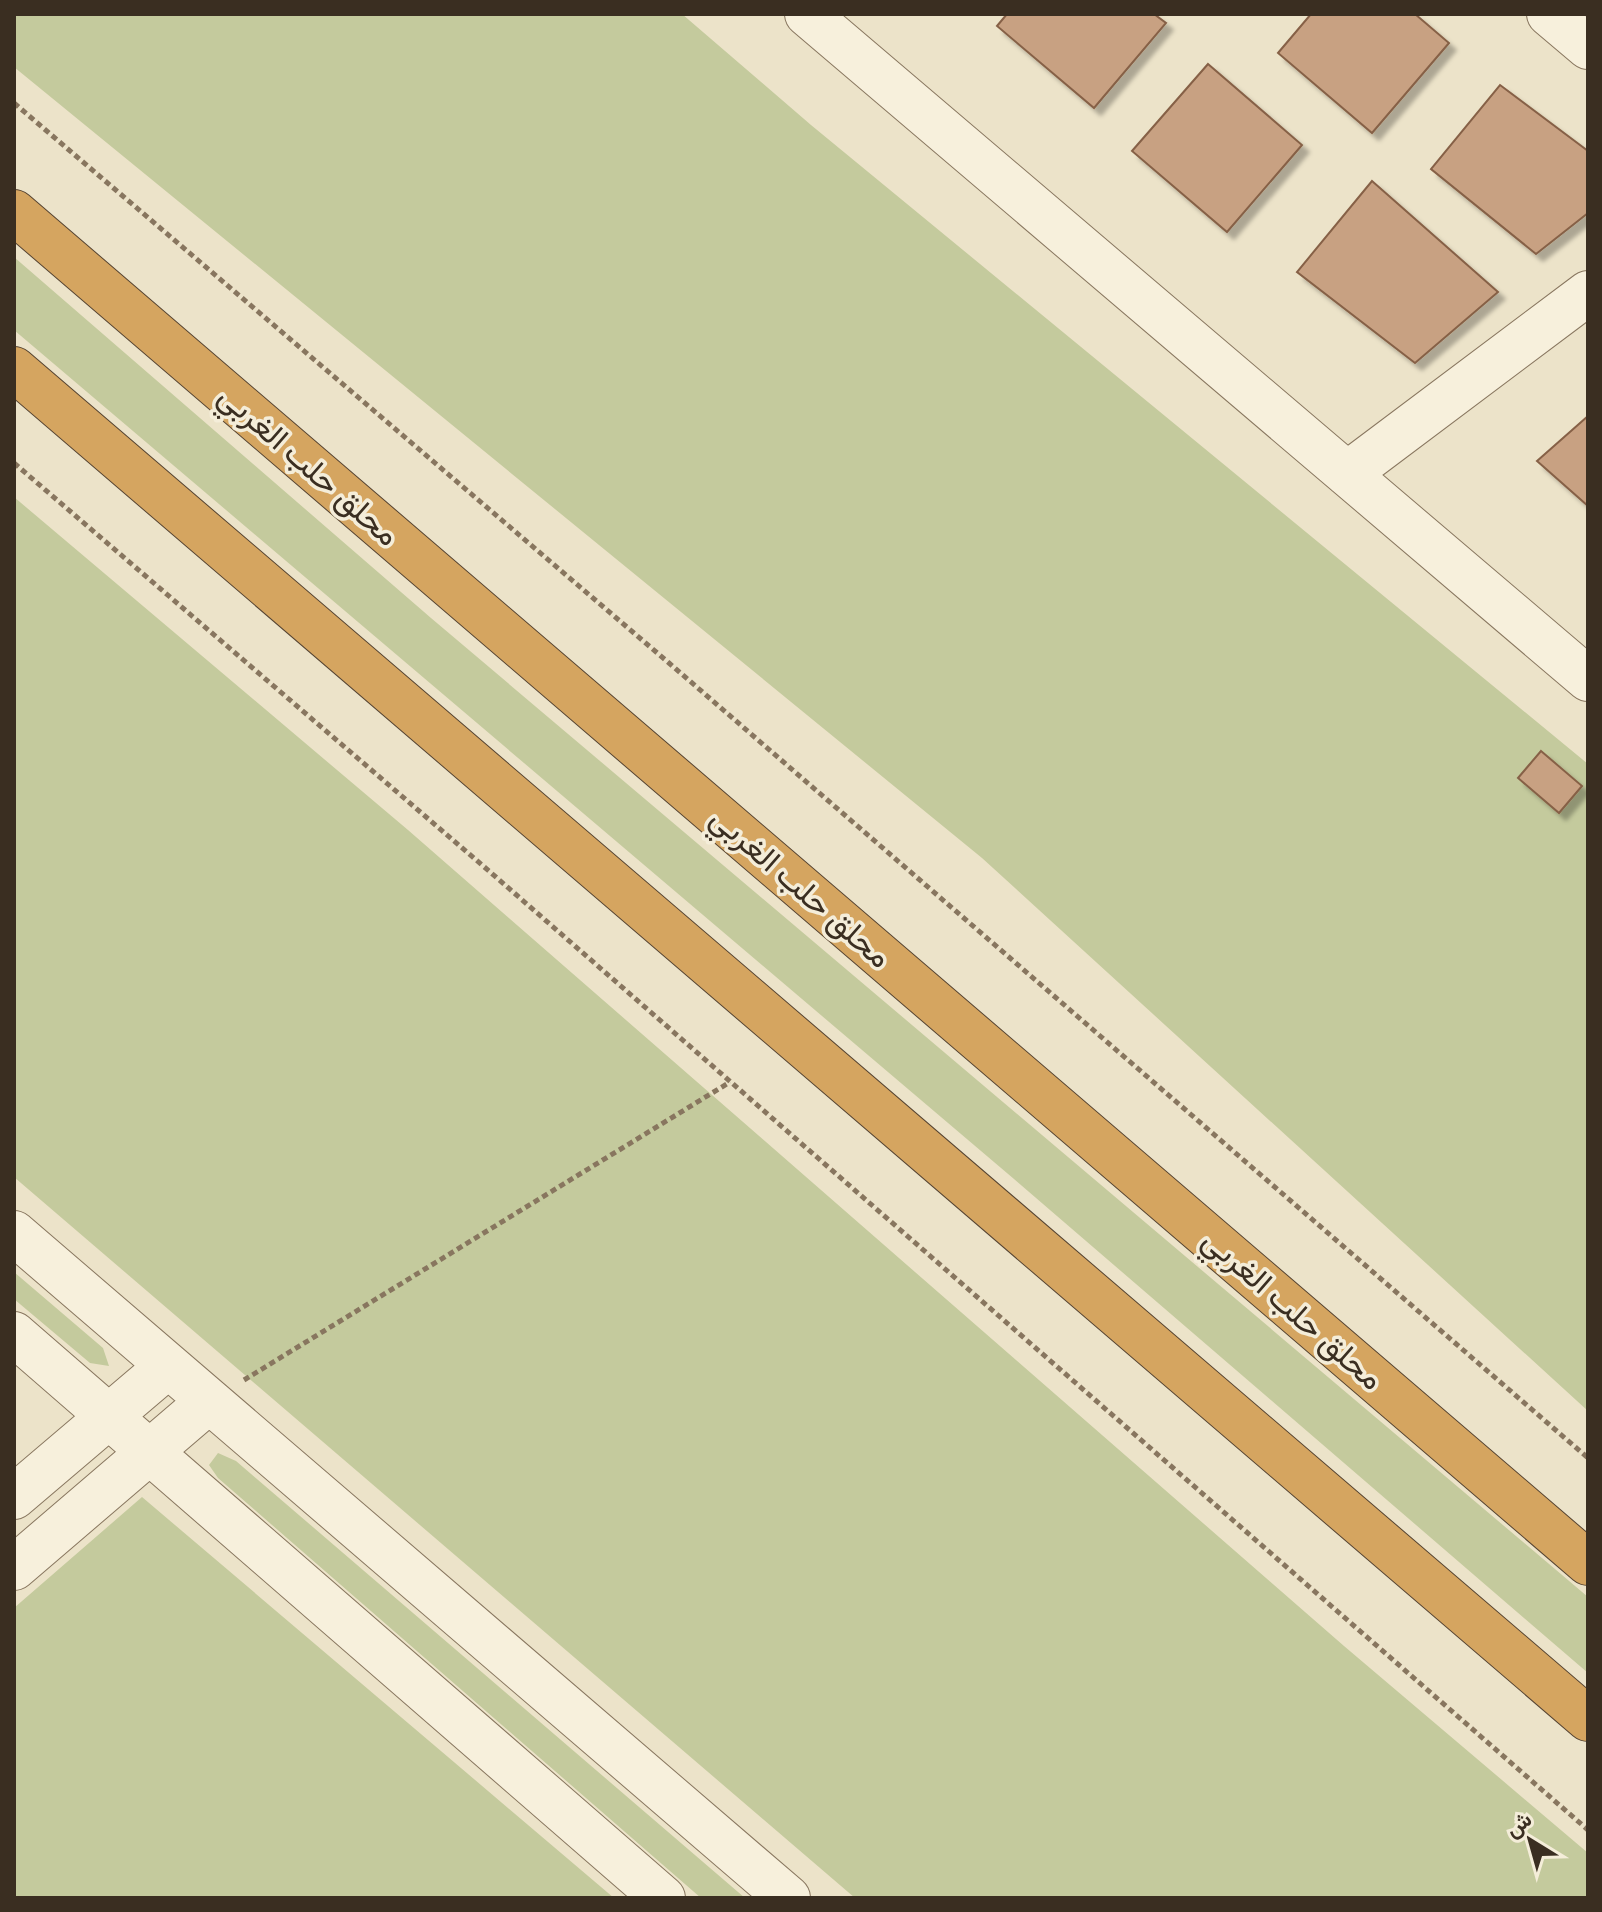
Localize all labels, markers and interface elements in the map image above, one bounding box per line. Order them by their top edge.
street label: محلق حلب الغربي [206,376,407,559]
street label: محلق حلب الغربي [698,798,899,981]
street label: محلق حلب الغربي [1190,1220,1391,1403]
north arrow [1490,1800,1570,1880]
text: ش [1500,1806,1537,1843]

